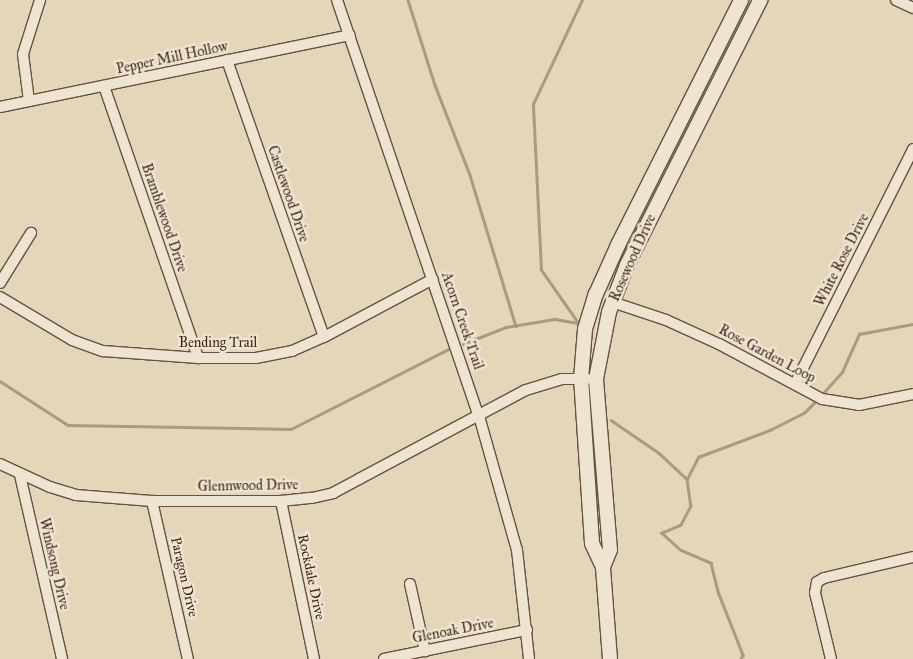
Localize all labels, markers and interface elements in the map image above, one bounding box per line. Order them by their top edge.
street label: Pepper Mill Hollow [115,38,229,78]
street label: Castlewood Drive [264,144,312,244]
street label: Bramblewood Drive [137,161,191,275]
street label: White Rose Drive [811,211,873,309]
street label: Rosewood Drive [606,212,660,304]
street label: Acorn Creek Trail [437,270,487,372]
street label: Rose Garden Loop [716,321,818,387]
street label: Bending Trail [179,335,257,351]
street label: Glennwood Drive [198,477,298,495]
street label: Windsong Drive [35,517,73,611]
street label: Rockdale Drive [294,533,328,621]
street label: Paragon Drive [167,535,201,619]
street label: Glenoak Drive [411,615,495,647]

